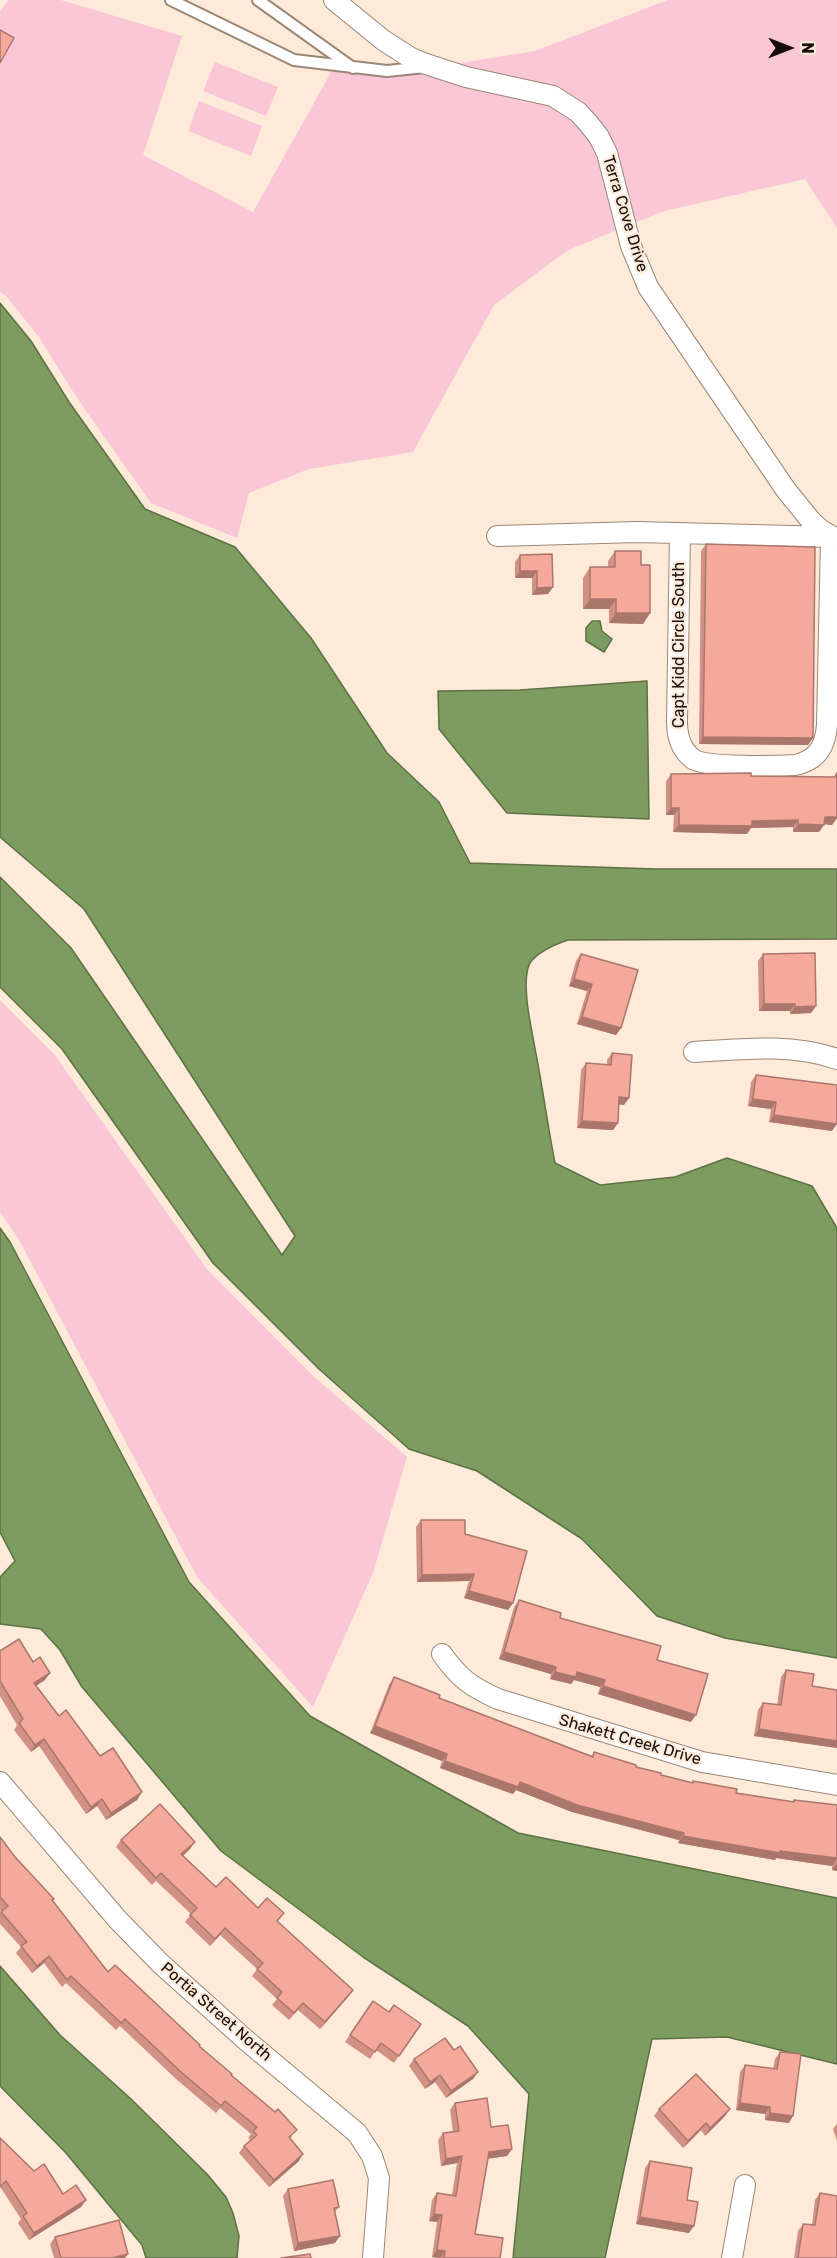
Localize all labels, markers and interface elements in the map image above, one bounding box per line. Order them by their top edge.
north arrow [759,18,819,78]
text: N [798,42,817,54]
street label: Terra Cove Drive [598,153,652,275]
street label: Capt Kidd Circle South [669,562,689,728]
street label: Shakett Creek Drive [557,1711,703,1769]
street label: Portia Street North [157,1959,275,2065]

